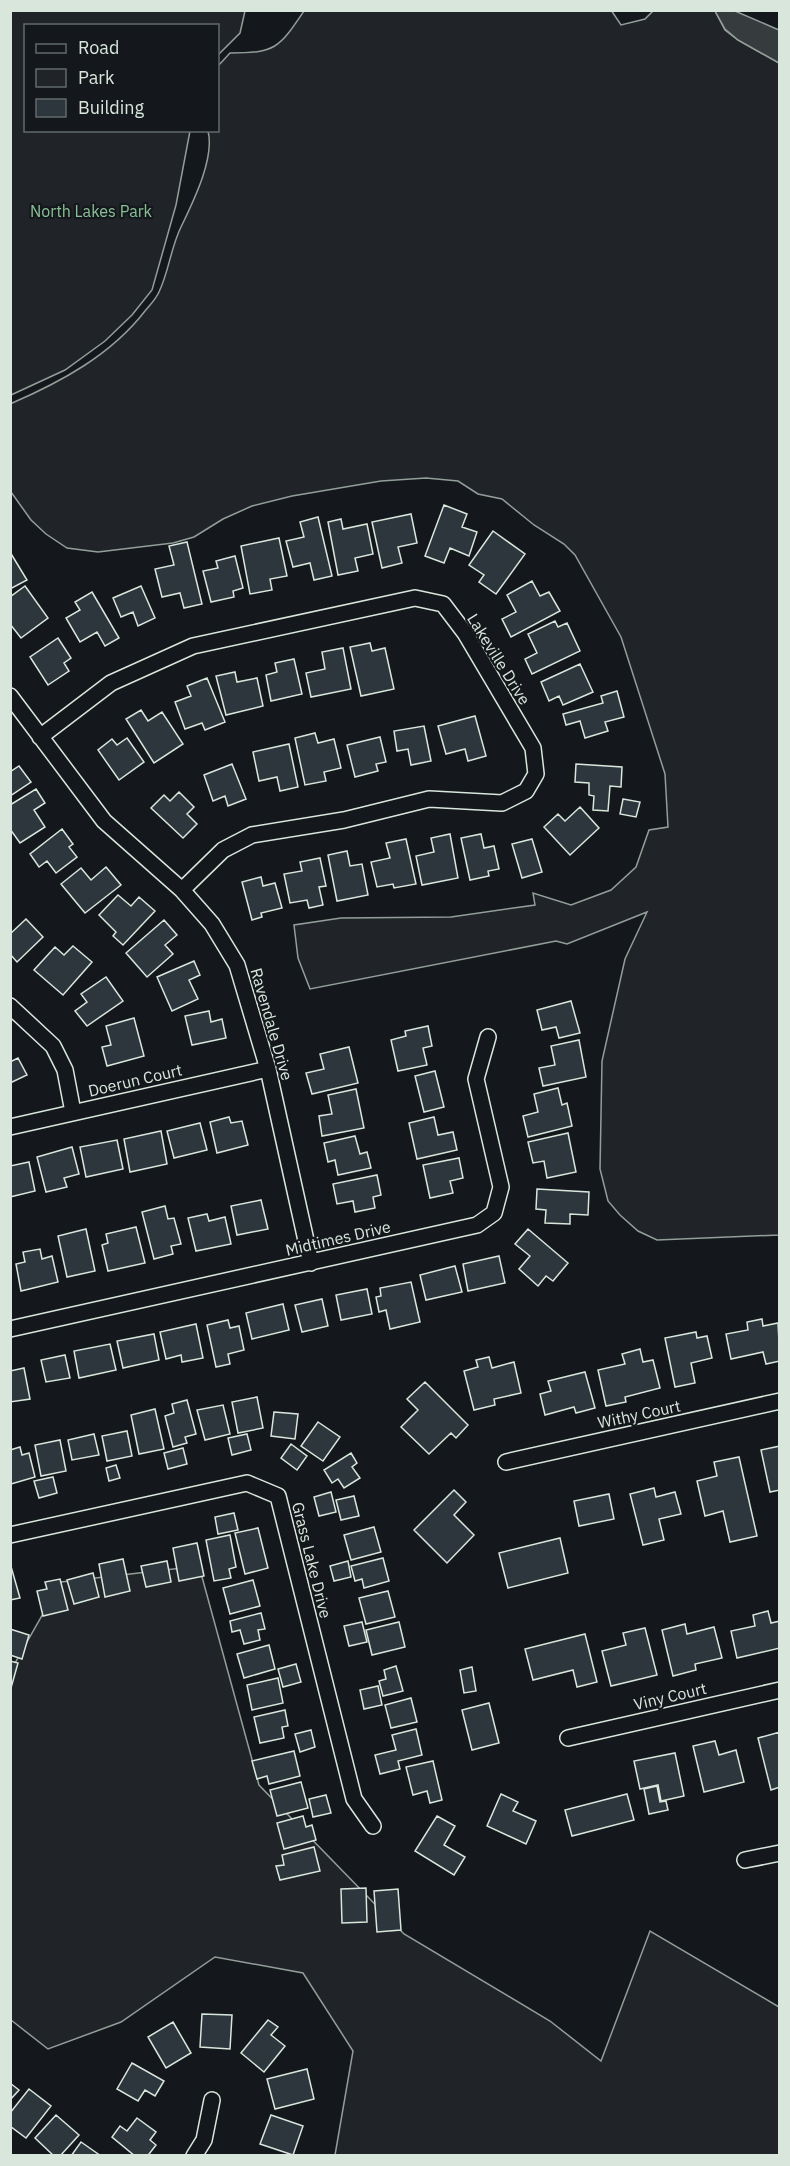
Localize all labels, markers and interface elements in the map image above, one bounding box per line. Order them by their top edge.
legend [24,24,219,132]
text: Road [78,36,119,59]
text: Park [78,66,115,89]
text: Building [78,96,145,119]
park label: North Lakes Park [30,201,153,221]
street label: Lakeville Drive [463,610,535,708]
street label: Ravendale Drive [246,965,298,1083]
street label: Doerun Court [86,1059,184,1101]
street label: Midtimes Drive [283,1216,393,1260]
street label: Withy Court [596,1395,682,1433]
street label: Grass Lake Drive [288,1500,336,1620]
street label: Viny Court [632,1678,708,1714]

